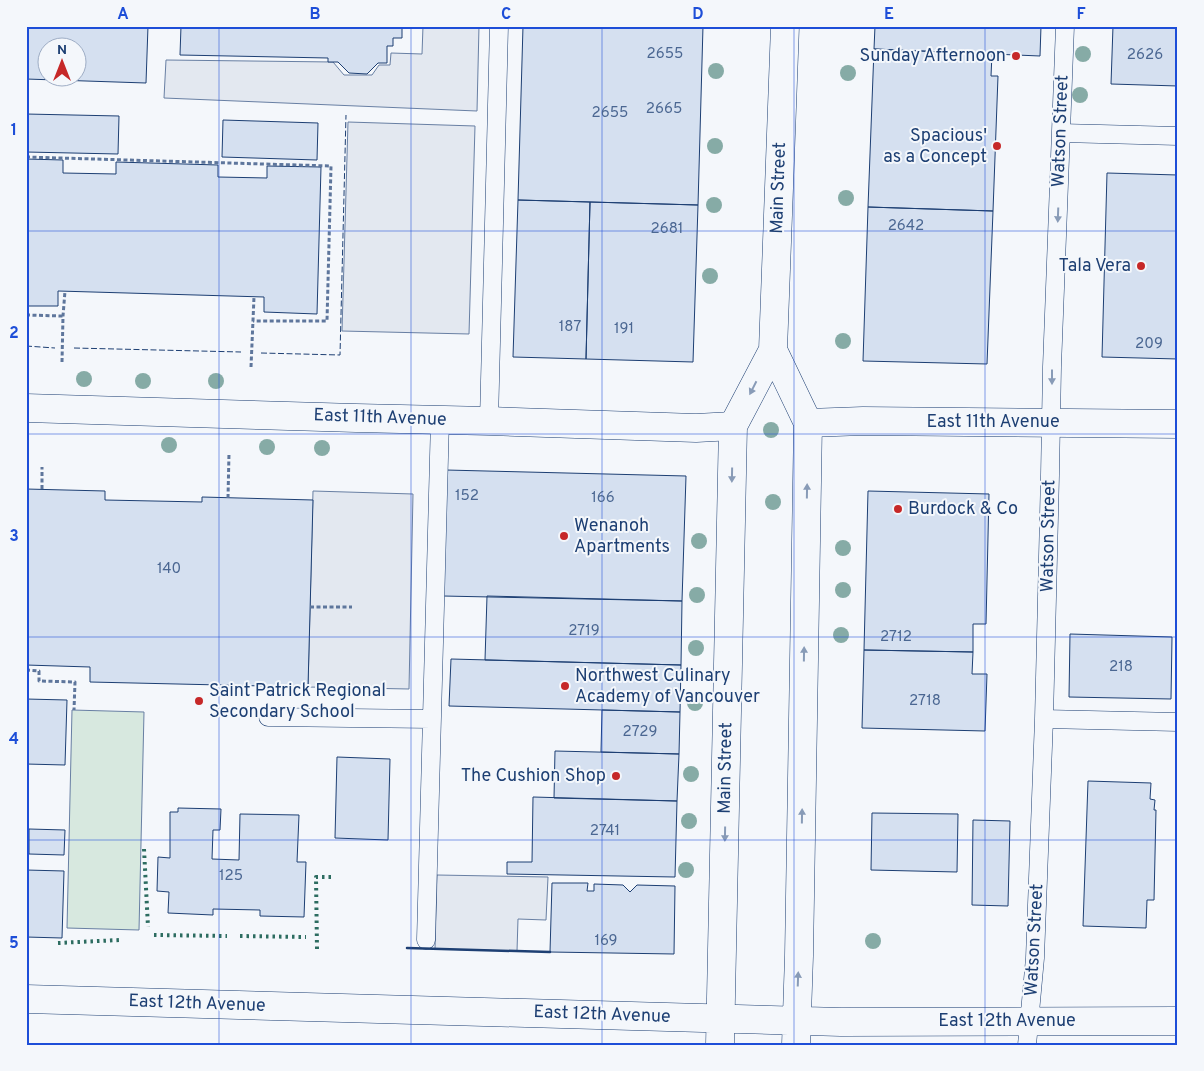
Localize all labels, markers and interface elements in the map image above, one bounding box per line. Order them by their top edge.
text: A [117,5,129,25]
text: B [309,5,321,25]
text: C [501,5,511,25]
text: D [692,5,704,25]
text: E [884,5,894,25]
text: F [1076,5,1086,25]
north arrow [38,38,88,88]
text: N [57,42,67,59]
house number: 2655 [647,45,683,64]
place label: Sunday Afternoon [860,45,1006,68]
house number: 2626 [1127,46,1163,65]
marker: Sunday Afternoon [1010,50,1022,62]
street label: Watson Street [1048,74,1074,188]
house number: 2665 [646,100,682,119]
house number: 2655 [592,104,628,123]
text: 1 [11,121,17,141]
place label: Spacious' as a Concept [883,125,987,169]
marker: Spacious' as a Concept [991,140,1003,152]
street label: Main Street [766,142,792,234]
one-way arrow [1053,207,1061,223]
house number: 2642 [888,217,924,236]
house number: 2681 [651,220,683,239]
place label: Tala Vera [1059,255,1131,278]
marker: Tala Vera [1135,260,1147,272]
house number: 187 [559,318,581,337]
house number: 191 [614,320,634,339]
text: 2 [9,324,19,344]
house number: 209 [1135,335,1163,354]
one-way arrow [1048,369,1056,385]
one-way arrow [749,381,757,395]
street label: East 11th Avenue [313,404,447,432]
street label: East 11th Avenue [926,411,1060,434]
one-way arrow [728,467,736,483]
street label: Watson Street [1037,479,1061,593]
one-way arrow [803,483,811,499]
house number: 152 [455,487,479,506]
house number: 166 [591,489,615,508]
place label: Burdock & Co [908,498,1018,521]
marker: Burdock & Co [892,503,904,515]
place label: Wenanoh Apartments [574,515,670,559]
text: 3 [9,527,19,547]
marker: Wenanoh Apartments [558,530,570,542]
house number: 140 [157,560,181,579]
house number: 2719 [568,622,600,641]
house number: 2712 [880,628,912,647]
one-way arrow [800,645,808,661]
house number: 218 [1109,658,1133,677]
place label: Northwest Culinary Academy of Vancouver [575,665,760,709]
place label: Saint Patrick Regional Secondary School [209,680,386,724]
marker: Northwest Culinary Academy of Vancouver [559,680,571,692]
house number: 2718 [909,692,941,711]
marker: Saint Patrick Regional Secondary School [193,695,205,707]
street label: Main Street [714,722,738,814]
house number: 2729 [623,723,657,742]
text: 4 [9,730,19,750]
place label: The Cushion Shop [461,765,606,788]
marker: The Cushion Shop [610,770,622,782]
one-way arrow [798,808,806,824]
house number: 2741 [590,822,620,841]
one-way arrow [720,826,728,842]
house number: 125 [219,867,243,886]
street label: Watson Street [1021,883,1049,997]
house number: 169 [595,932,617,951]
text: 5 [9,934,19,954]
one-way arrow [795,970,803,986]
street label: East 12th Avenue [128,990,266,1018]
street label: East 12th Avenue [533,1001,671,1029]
street label: East 12th Avenue [938,1010,1076,1033]

